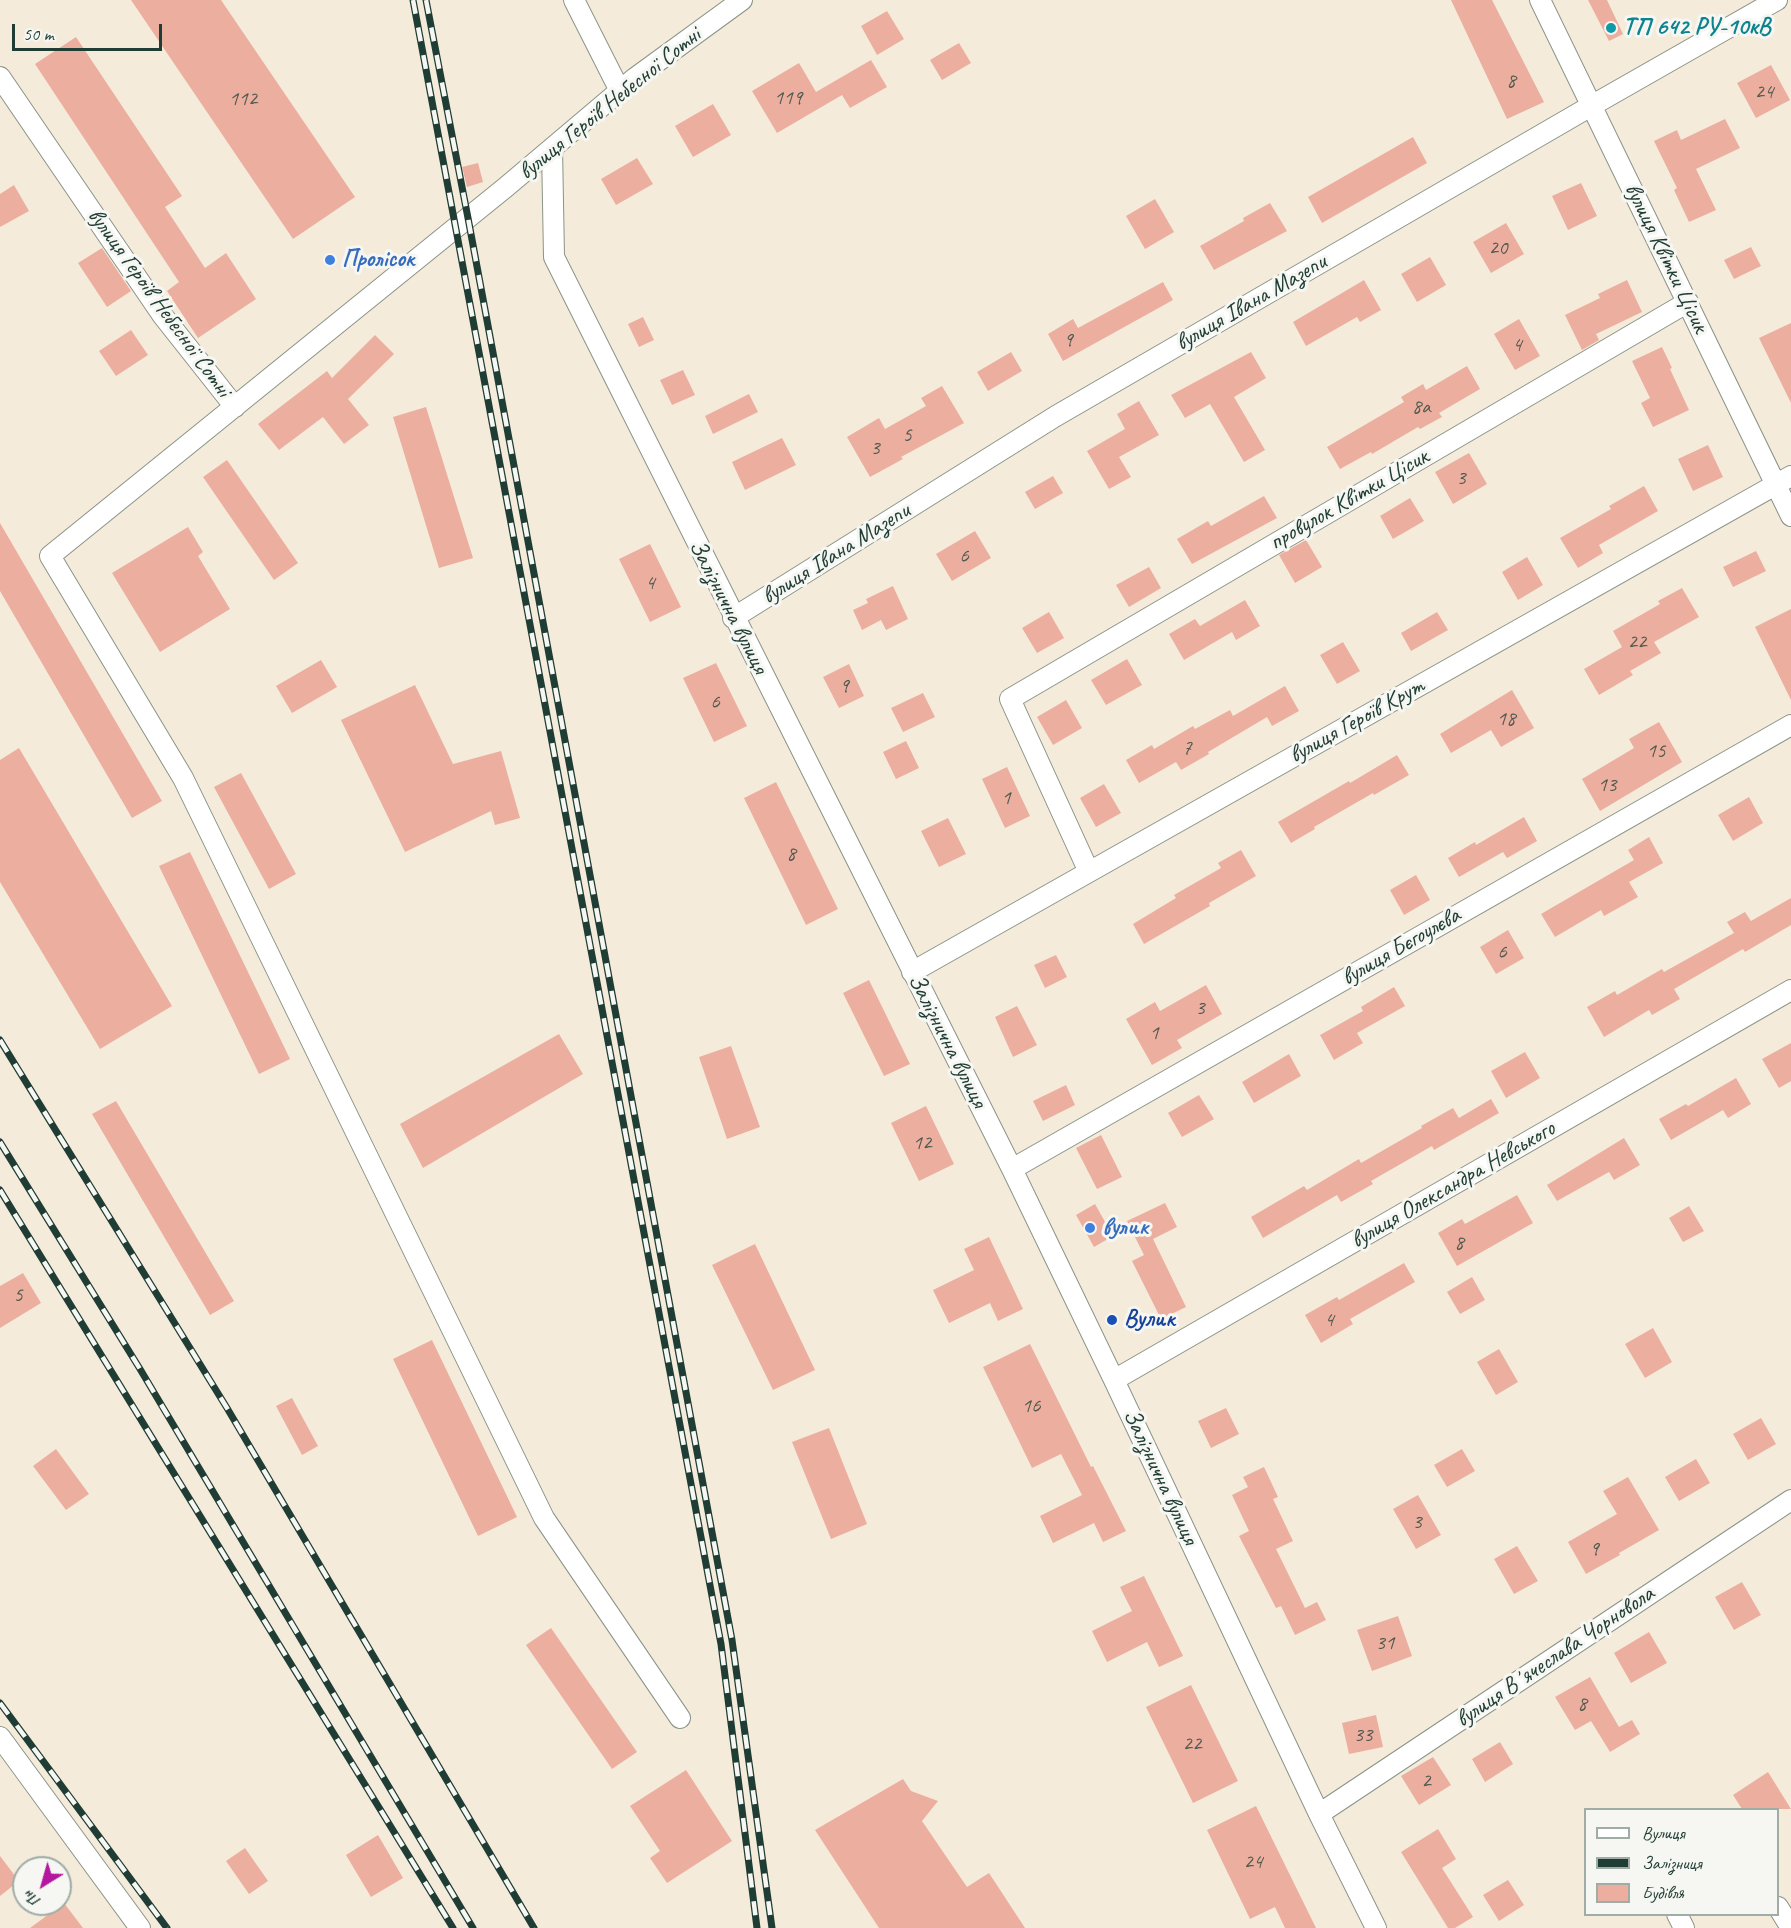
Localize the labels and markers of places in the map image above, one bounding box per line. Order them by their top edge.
place label: ТП 642 РУ-10кВ [1623,14,1770,42]
marker: ТП 642 РУ-10кВ [1604,21,1618,35]
place label: Пролісок [342,246,414,274]
marker: Пролісок [323,253,337,267]
place label: вулик [1102,1214,1149,1242]
marker: вулик [1083,1221,1097,1235]
place label: Вулик [1124,1306,1175,1334]
marker: Вулик [1105,1313,1119,1327]

